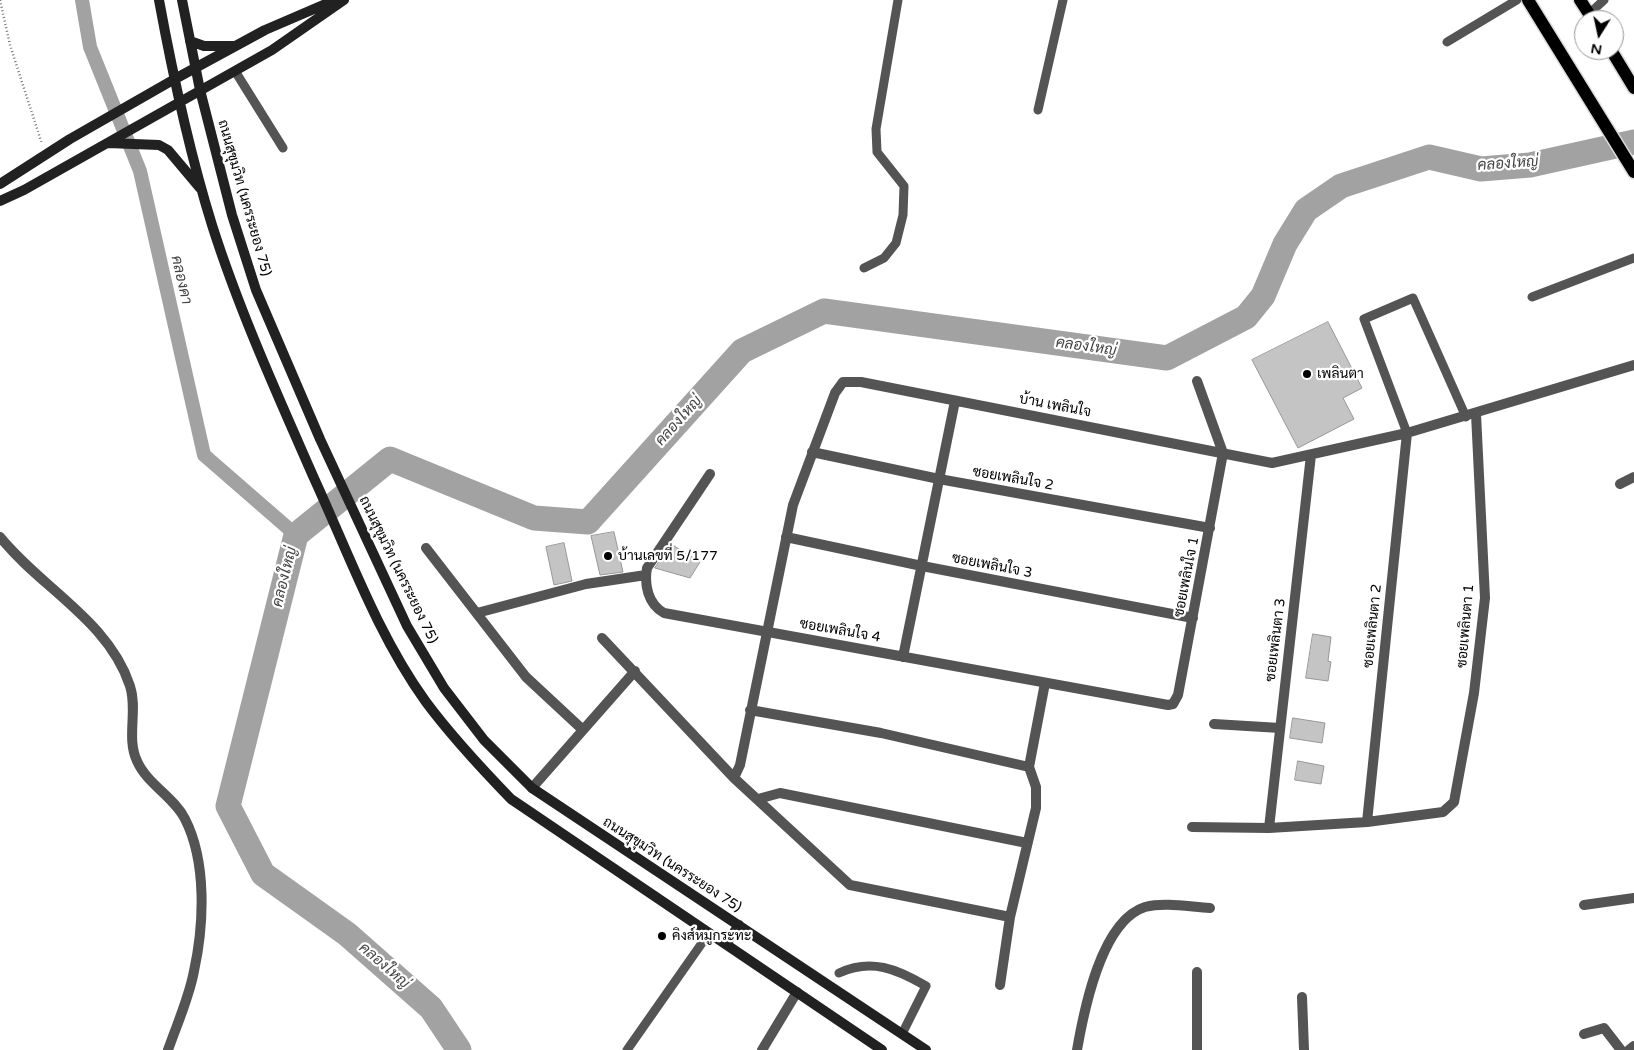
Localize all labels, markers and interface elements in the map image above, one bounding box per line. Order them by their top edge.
north arrow [1574,10,1624,60]
text: N [1589,40,1603,59]
street label: ถนนสุขุมวิท (นครระยอง 75) [214,118,274,278]
water label: คลองใหญ่ [1477,153,1539,175]
water label: คลองคา [167,254,195,306]
water label: คลองใหญ่ [1054,334,1118,360]
place label: เพลินตา [1317,366,1364,382]
marker: เพลินตา [1301,368,1313,380]
street label: บ้าน เพลินใจ [1018,391,1092,421]
water label: คลองใหญ่ [652,392,706,450]
street label: ซอยเพลินใจ 2 [971,464,1055,494]
street label: ถนนสุขุมวิท (นครระยอง 75) [355,494,441,646]
street label: ซอยเพลินใจ 1 [1171,535,1203,619]
water label: คลองใหญ่ [269,545,301,609]
place label: บ้านเลขที่ 5/177 [618,548,718,564]
marker: บ้านเลขที่ 5/177 [602,550,614,562]
street label: ซอยเพลินใจ 3 [950,550,1034,582]
street label: ซอยเพลินตา 2 [1360,583,1386,669]
street label: ซอยเพลินตา 1 [1454,583,1478,669]
street label: ซอยเพลินตา 3 [1263,597,1289,683]
street label: ซอยเพลินใจ 4 [798,616,882,646]
street label: ถนนสุขุมวิท (นครระยอง 75) [600,814,744,916]
place label: คิงส์หมูกระทะ [672,928,751,944]
marker: คิงส์หมูกระทะ [656,930,668,942]
water label: คลองใหญ่ [355,939,413,993]

